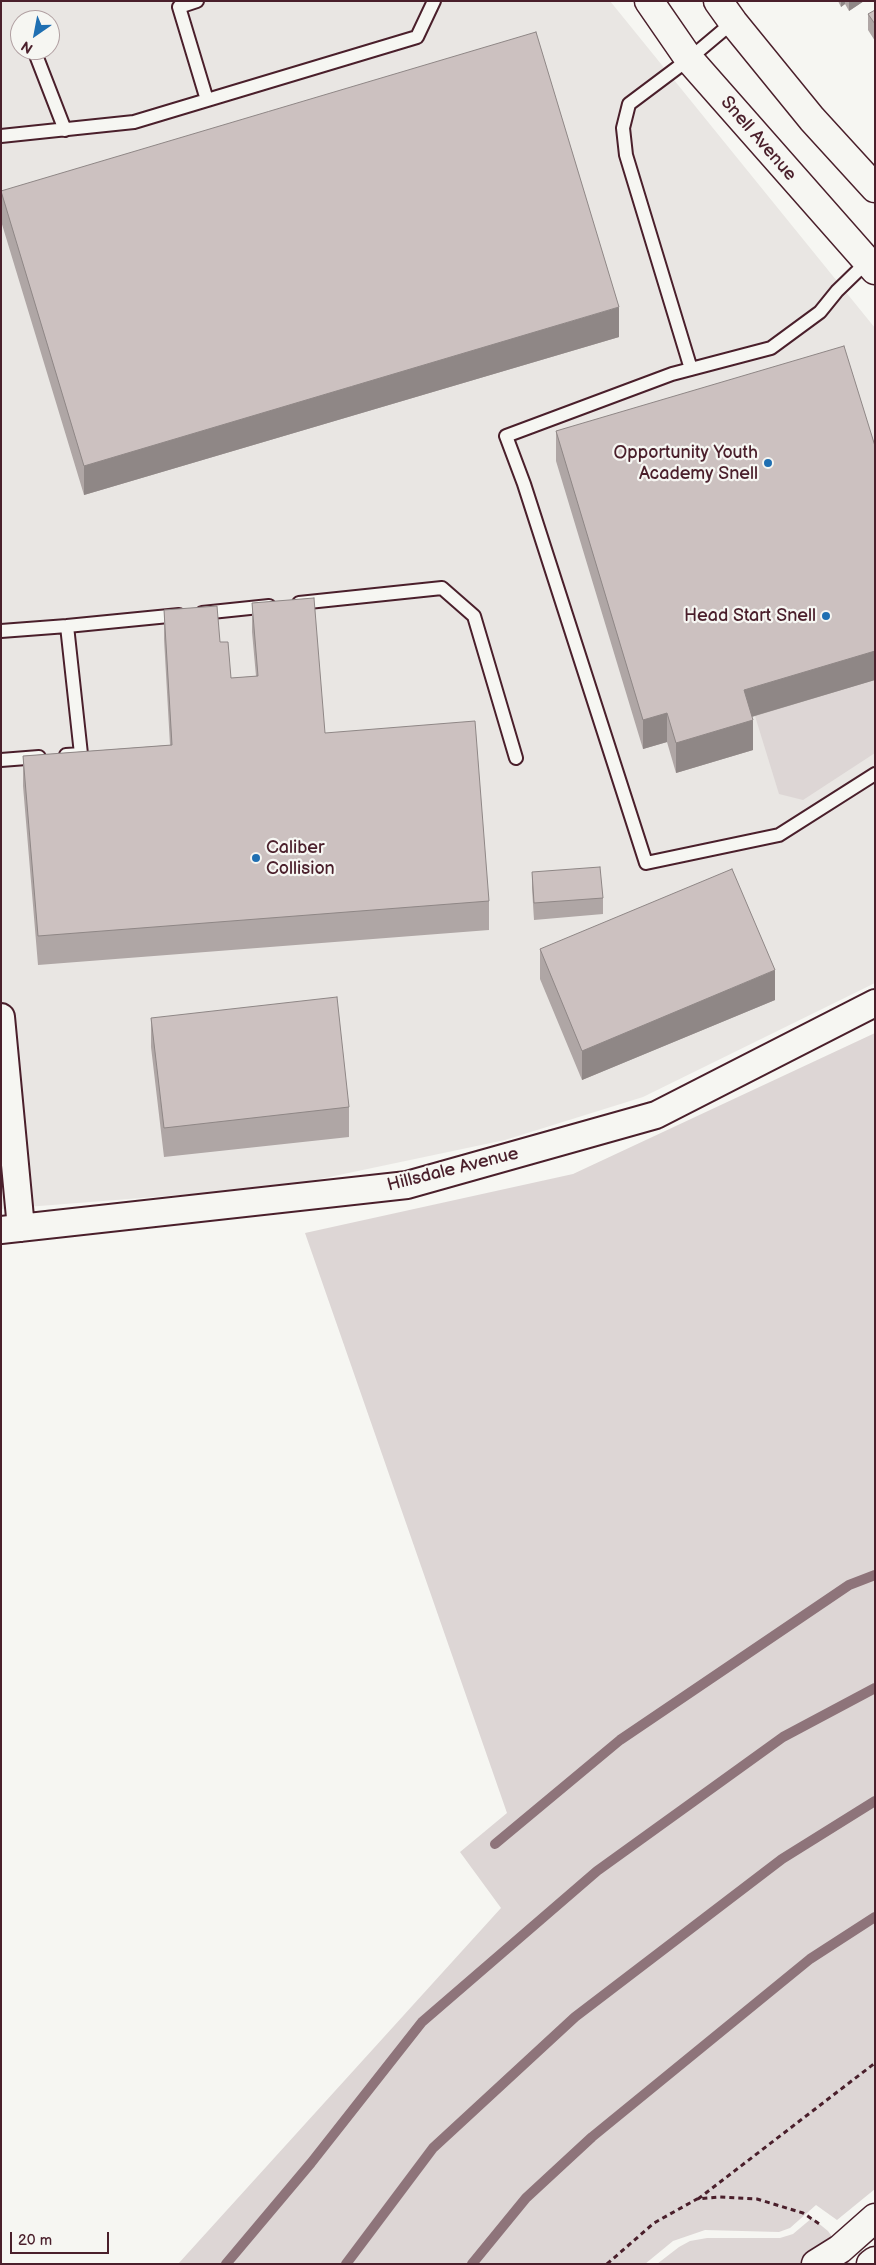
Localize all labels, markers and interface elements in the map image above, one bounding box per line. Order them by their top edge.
north arrow [10,10,60,60]
text: N [18,37,36,57]
street label: Snell Avenue [715,92,801,186]
place label: Opportunity Youth Academy Snell [614,442,758,484]
marker: Opportunity Youth Academy Snell [762,457,774,469]
place label: Head Start Snell [684,605,816,627]
marker: Head Start Snell [820,610,832,622]
place label: Caliber Collision [266,837,335,880]
marker: Caliber Collision [250,852,262,864]
street label: Hillsdale Avenue [385,1143,521,1197]
scale bar [12,2222,111,2254]
text: 20 m [18,2231,52,2250]

